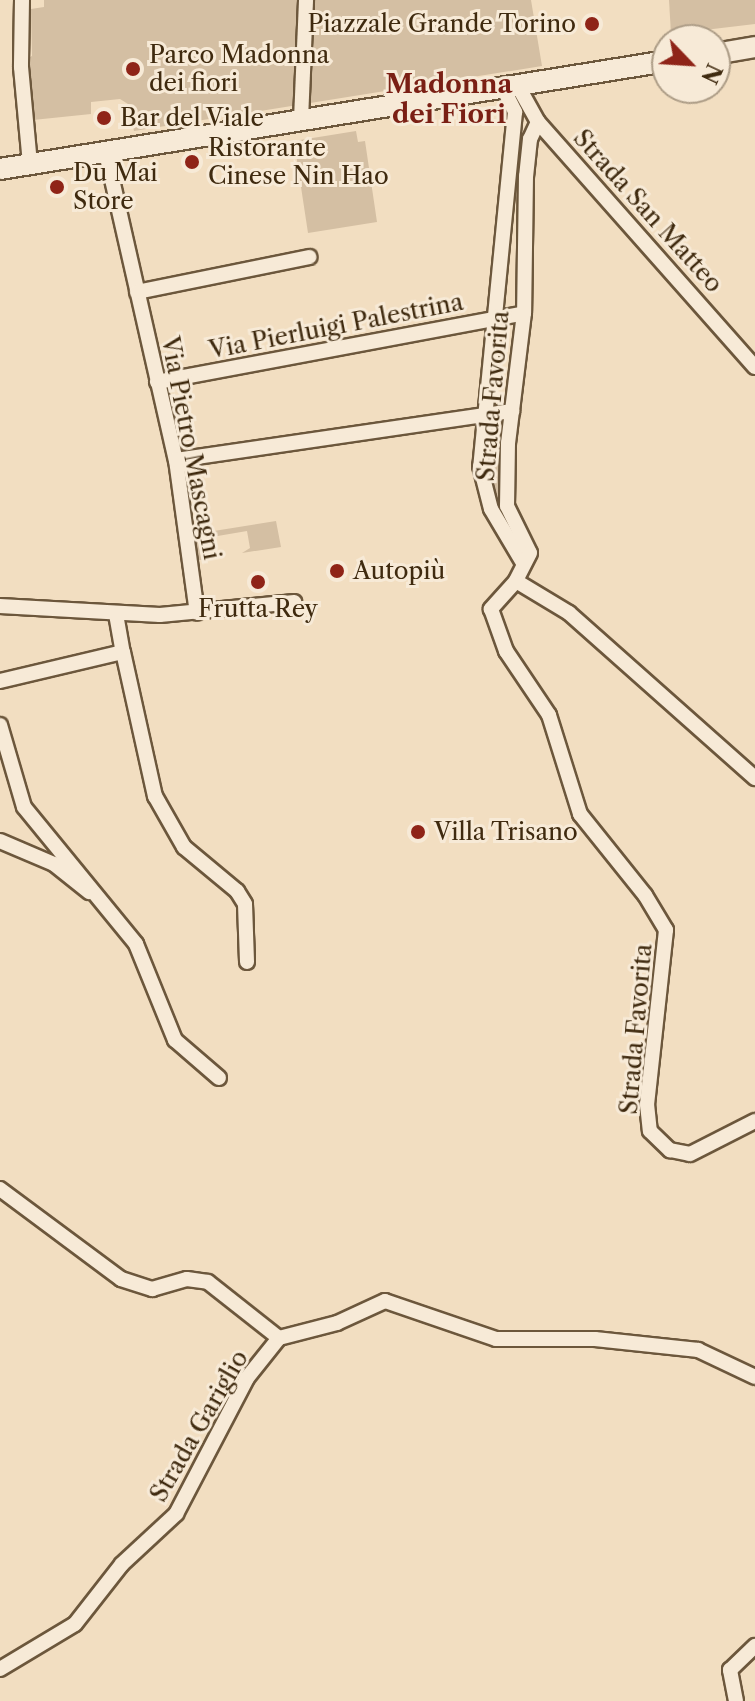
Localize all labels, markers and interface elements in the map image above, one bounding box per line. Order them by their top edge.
place label: Piazzale Grande Torino [307,10,576,38]
marker: Piazzale Grande Torino [583,15,601,33]
north arrow [651,24,731,104]
place label: Parco Madonna dei fiori [149,41,329,97]
text: N [695,59,728,88]
marker: Parco Madonna dei fiori [124,60,142,78]
district label: Madonna dei Fiori [385,69,513,130]
place label: Bar del Viale [120,104,265,132]
marker: Bar del Viale [95,109,113,127]
street label: Strada San Matteo [567,124,729,298]
place label: Ristorante Cinese Nin Hao [208,134,389,190]
marker: Ristorante Cinese Nin Hao [183,153,201,171]
place label: Du Mai Store [73,159,158,215]
marker: Du Mai Store [48,178,66,196]
street label: Via Pierluigi Palestrina [206,287,466,365]
street label: Strada Favorita [471,309,515,483]
street label: Via Pietro Mascagni [155,334,227,562]
place label: Autopiù [353,557,445,585]
marker: Autopiù [328,562,346,580]
marker: Frutta Rey [249,573,267,591]
place label: Frutta Rey [198,595,318,623]
place label: Villa Trisano [434,818,579,846]
marker: Villa Trisano [409,823,427,841]
street label: Strada Favorita [614,942,658,1116]
street label: Strada Gariglio [144,1345,254,1507]

